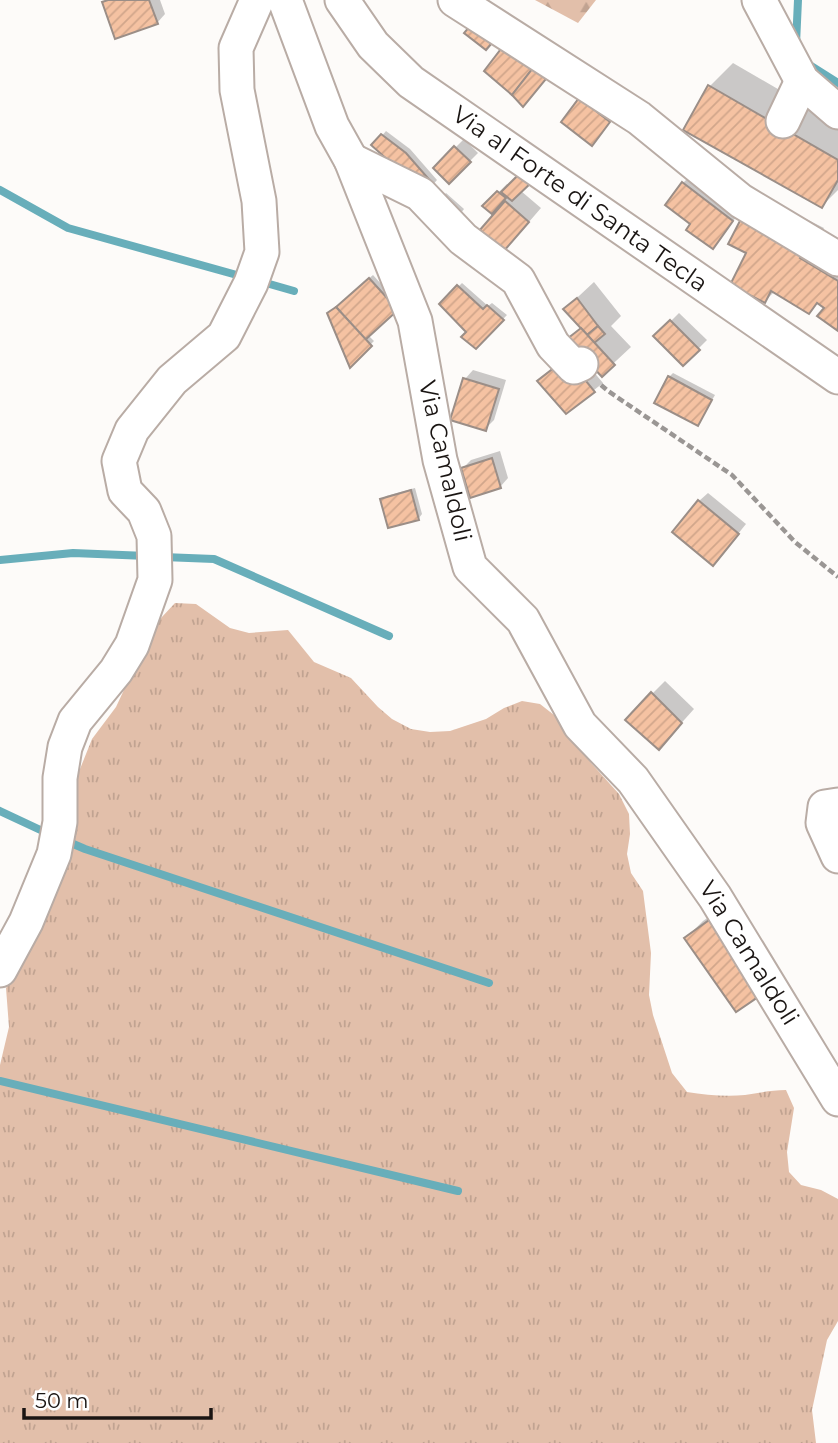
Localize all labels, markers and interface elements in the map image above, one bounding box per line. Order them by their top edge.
street label: Via al Forte di Santa Tecla [447,99,713,298]
street label: Via Camaldoli [413,377,478,544]
street label: Via Camaldoli [694,875,805,1030]
scale bar [24,1376,212,1420]
text: 50 m [35,1388,89,1413]

